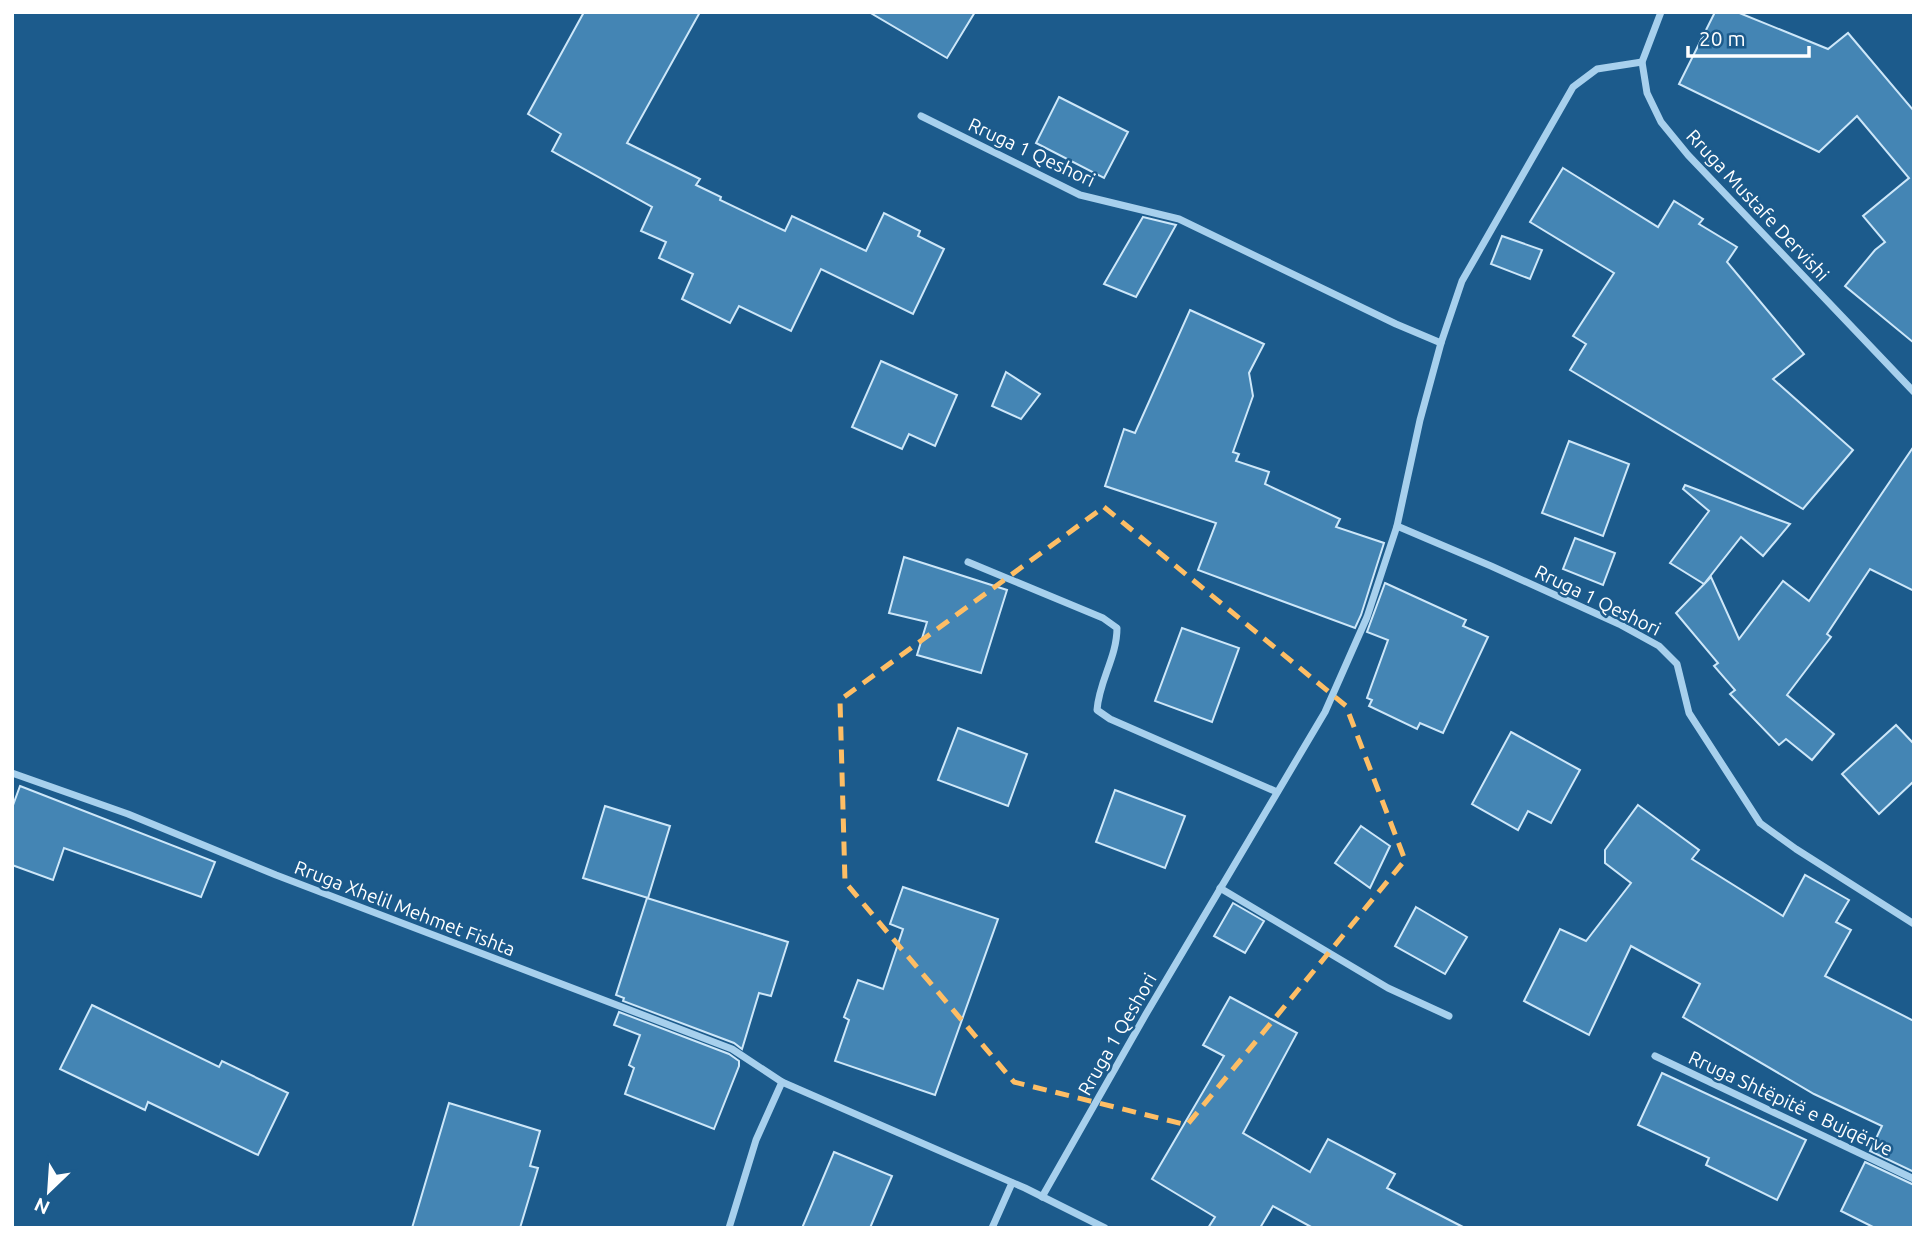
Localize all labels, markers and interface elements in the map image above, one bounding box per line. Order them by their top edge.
scale bar [1688,14,1809,58]
text: 20 m [1699,26,1746,50]
street label: Rruga 1 Qeshori [965,113,1099,191]
street label: Rruga Mustafe Dervishi [1682,125,1834,285]
street label: Rruga 1 Qeshori [1531,560,1665,640]
street label: Rruga Xhelil Mehmet Fishta [292,856,518,960]
street label: Rruga 1 Qeshori [1073,969,1161,1099]
street label: Rruga Shtëpitë e Bujqërve [1685,1046,1897,1160]
north arrow [14,1156,84,1226]
text: N [31,1193,53,1219]

